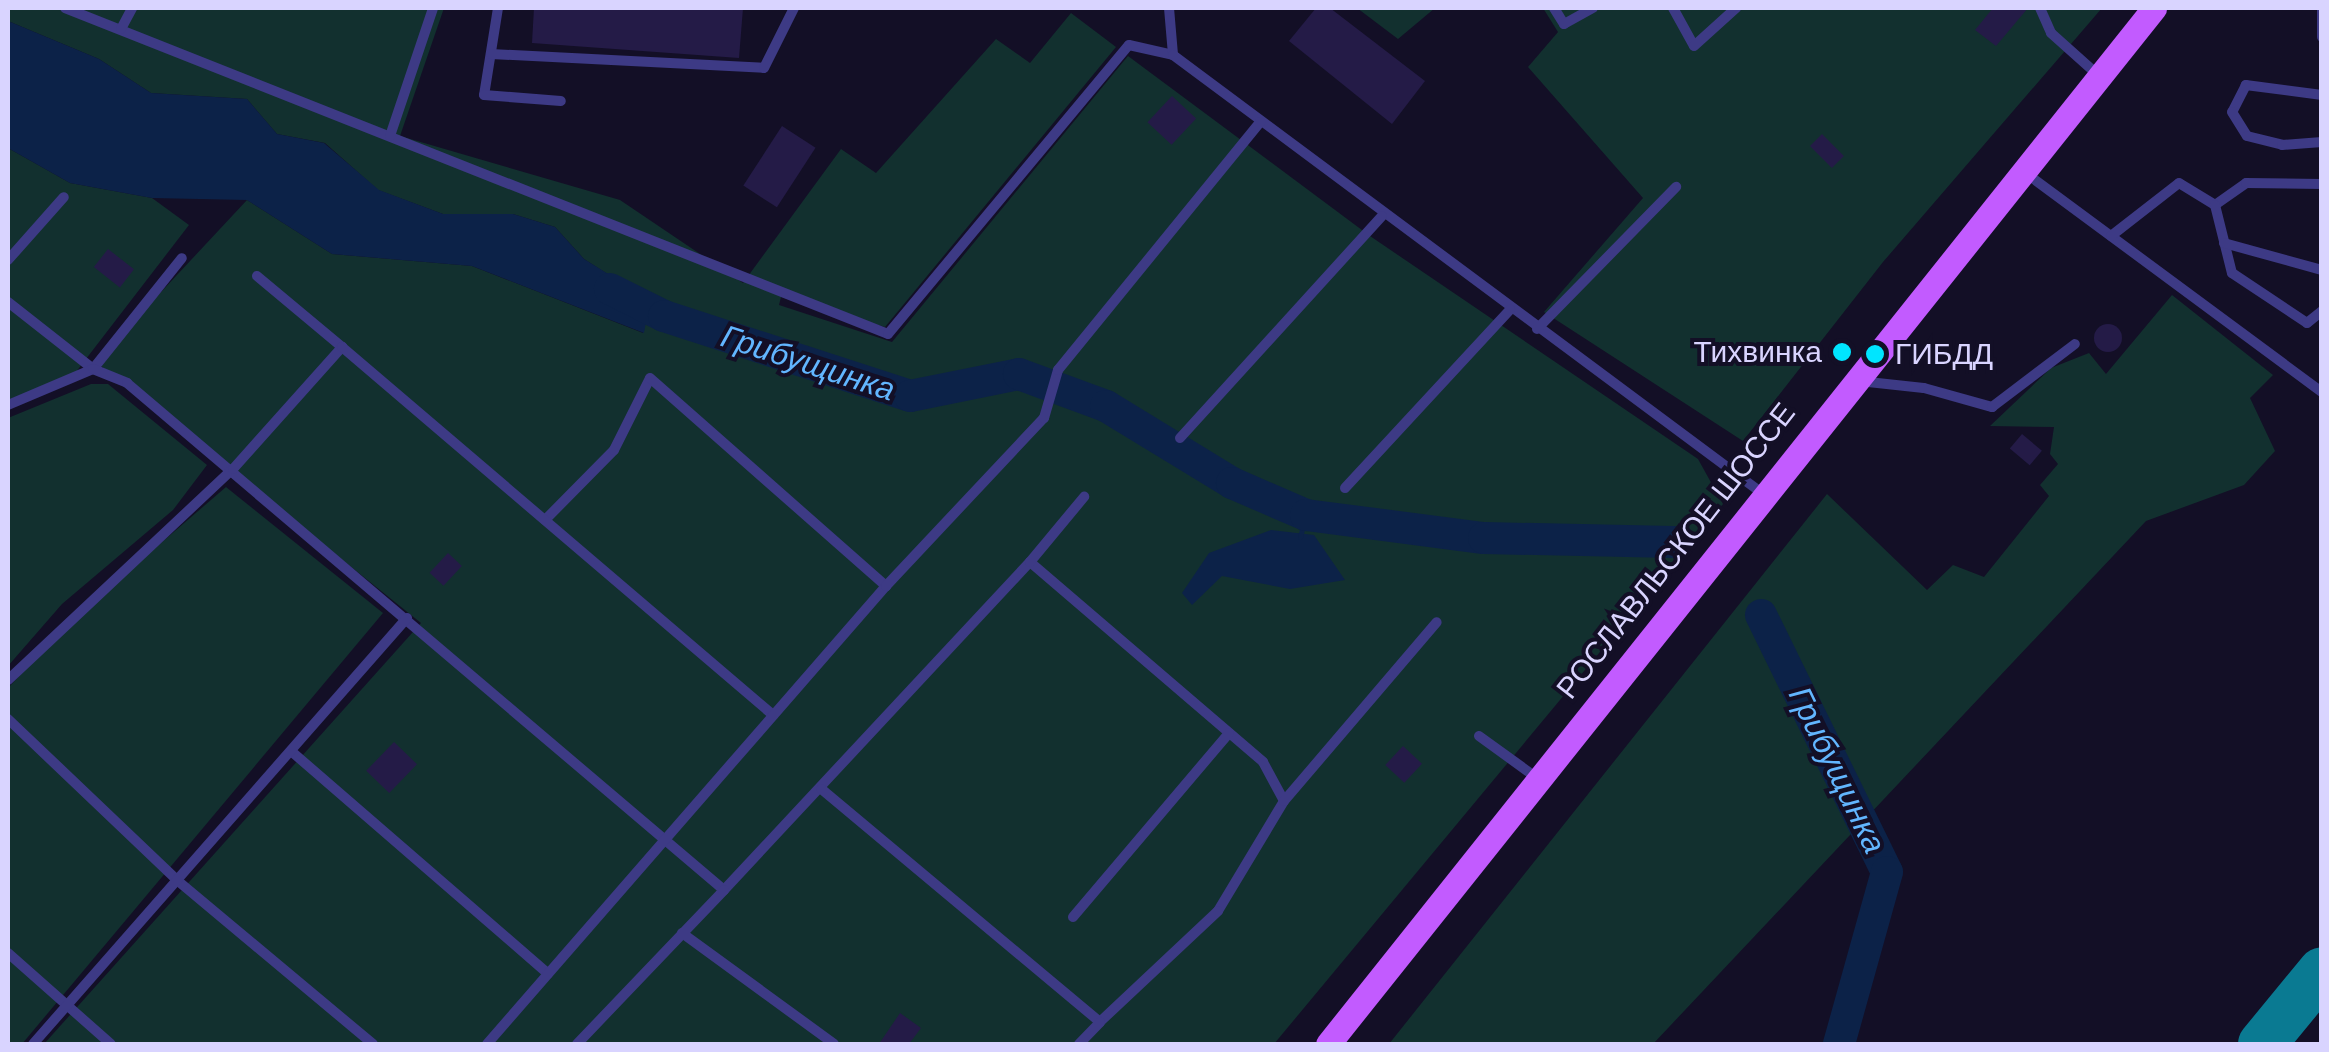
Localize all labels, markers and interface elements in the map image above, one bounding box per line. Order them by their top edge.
water label: Грибущинка [716,317,900,409]
place label: Тихвинка [1694,334,1822,370]
place label: ГИБДД [1895,336,1993,372]
marker: Тихвинка [1831,341,1853,363]
marker: ГИБДД [1864,343,1886,365]
street label: РОСЛАВЛЬСКОЕ ШОССЕ [1549,396,1803,706]
water label: Грибущинка [1780,680,1894,860]

